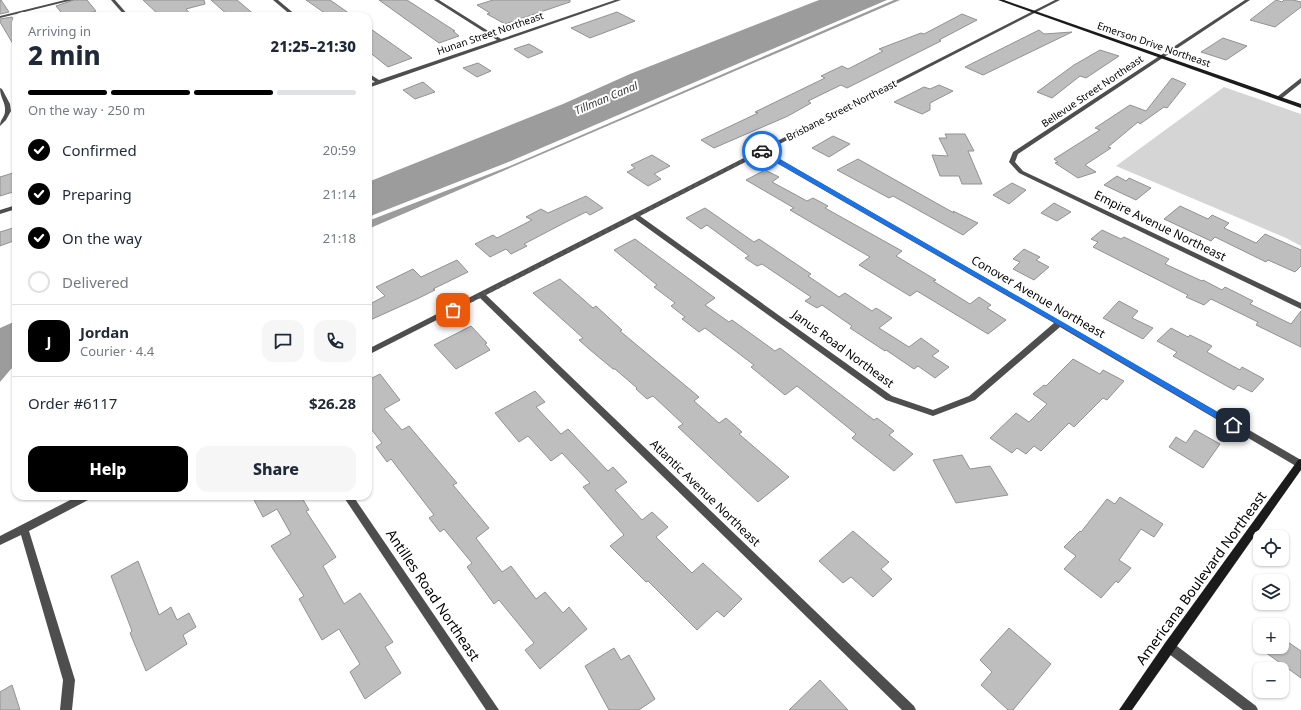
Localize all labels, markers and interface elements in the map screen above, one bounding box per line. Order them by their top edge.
street label: Hunan Street Northeast [435,8,546,58]
street label: Emerson Drive Northeast [1096,18,1213,70]
text: Arriving in [28,22,91,40]
text: 21:25–21:30 [271,36,356,56]
text: 2 min [28,37,101,73]
street label: Bellevue Street Northeast [1038,51,1146,130]
street label: Brisbane Street Northeast [784,76,899,144]
water label: Tillman Canal [572,77,641,118]
text: On the way · 250 m [28,101,145,119]
courier [742,131,782,171]
icon: check [28,139,50,161]
text: Confirmed [62,140,137,160]
icon: car [751,140,773,162]
text: 20:59 [323,141,356,159]
icon: check [28,183,50,205]
text: Preparing [62,184,132,204]
text: 21:14 [323,185,356,203]
street label: Empire Avenue Northeast [1091,186,1230,265]
icon: check [28,227,50,249]
text: On the way [62,228,142,248]
text: 21:18 [323,229,356,247]
street label: Conover Avenue Northeast [968,251,1109,342]
text: Delivered [62,272,129,292]
pin [436,293,470,327]
icon: bag [442,299,464,321]
street label: Janus Road Northeast [788,305,898,392]
button: chat [262,320,304,362]
button: phone [314,320,356,362]
text: Jordan [80,322,129,342]
text: J [47,331,51,351]
text: Courier · 4.4 [80,342,154,360]
text: Order #6117 [28,393,117,413]
text: $26.28 [309,393,356,413]
pin [1216,408,1250,442]
icon: home [1222,414,1244,436]
street label: Atlantic Avenue Northeast [646,435,765,550]
button: Help [28,446,188,492]
button: Share [196,446,356,492]
street label: Americana Boulevard Northeast [1131,487,1270,668]
street label: Antilles Road Northeast [382,525,485,664]
map controls [1253,530,1289,698]
button: locate [1253,530,1289,566]
button: layers [1253,574,1289,610]
button: + [1253,618,1289,654]
button: − [1253,662,1289,698]

